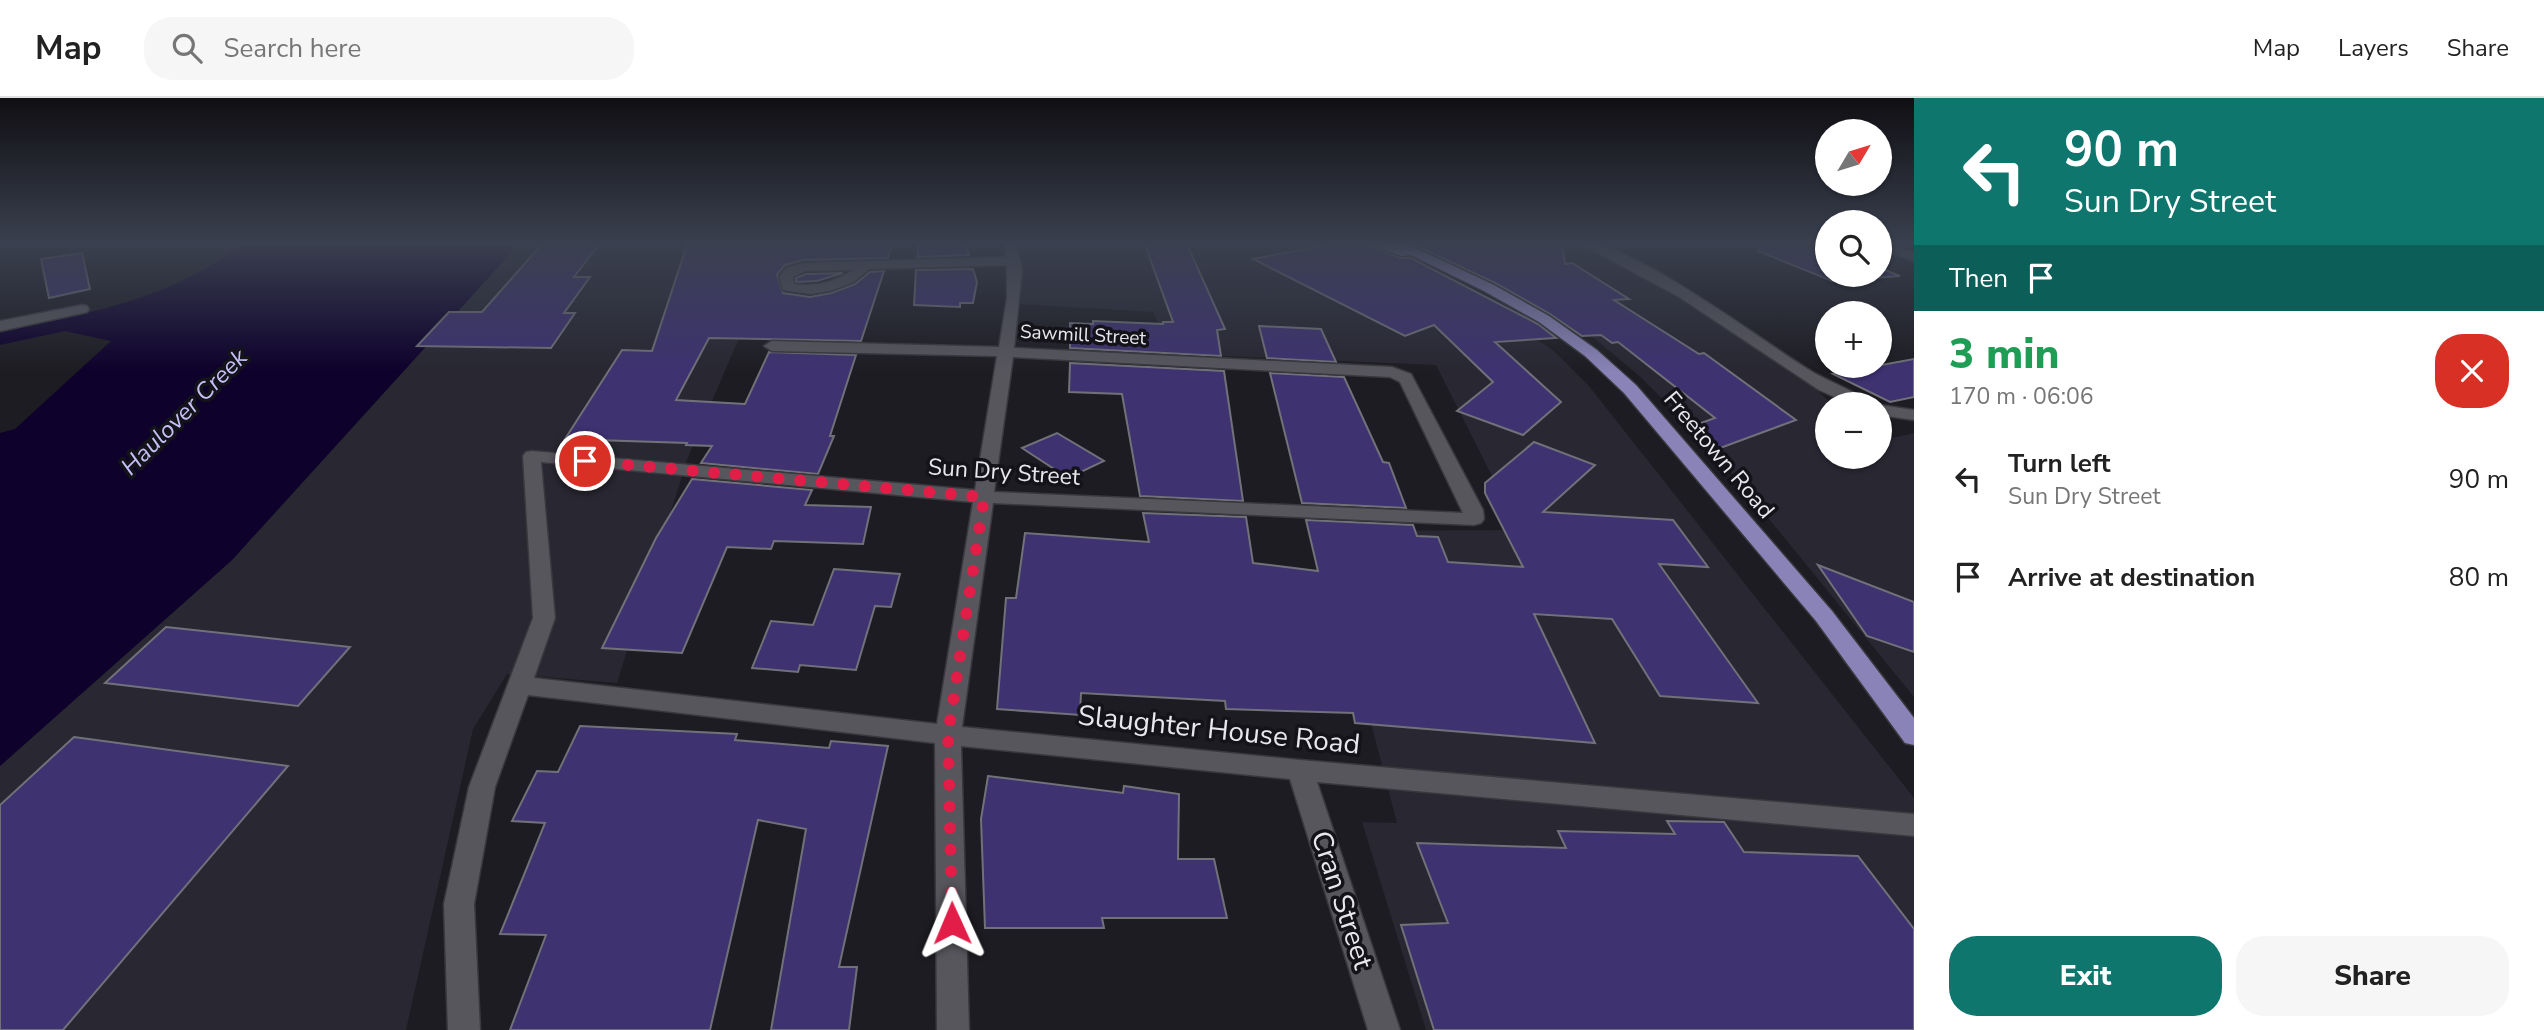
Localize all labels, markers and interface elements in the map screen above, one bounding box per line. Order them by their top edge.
search box [144,17,634,80]
text: Map [35,26,102,71]
icon: search [168,29,206,67]
text: Search here [224,31,361,66]
text: Map [2253,32,2300,64]
text: Layers [2338,32,2409,64]
text: Share [2447,32,2509,64]
text: 90 m [2064,116,2179,183]
north arrow [1815,119,1892,196]
map controls [1815,119,1892,469]
icon: left [1949,126,2040,217]
text: Sun Dry Street [2064,180,2276,223]
button: search [1815,210,1892,287]
icon: arrive [2022,259,2060,297]
text: Then [1949,261,2008,296]
button: + [1815,301,1892,378]
street label: Sawmill Street [1019,319,1147,351]
text: 3 min [1949,326,2059,383]
button: close [2435,334,2509,408]
water label: Haulover Creek [114,341,255,482]
text: 170 m · 06:06 [1949,381,2094,412]
street label: Freetown Road [1657,385,1781,525]
button: − [1815,392,1892,469]
pin [555,431,615,491]
icon: arrive [566,442,604,480]
text: Turn left [2008,446,2111,481]
street label: Sun Dry Street [927,451,1082,493]
icon: left [1949,460,1987,498]
text: 90 m [2449,462,2509,497]
text: Sun Dry Street [2008,481,2161,512]
icon: arrive [1949,558,1987,596]
text: Arrive at destination [2008,560,2255,595]
text: 80 m [2449,560,2509,595]
street label: Slaughter House Road [1076,696,1362,764]
street label: Cran Street [1302,826,1382,974]
position arrow [915,886,989,960]
button: Exit [1949,936,2222,1016]
button: Share [2236,936,2509,1016]

